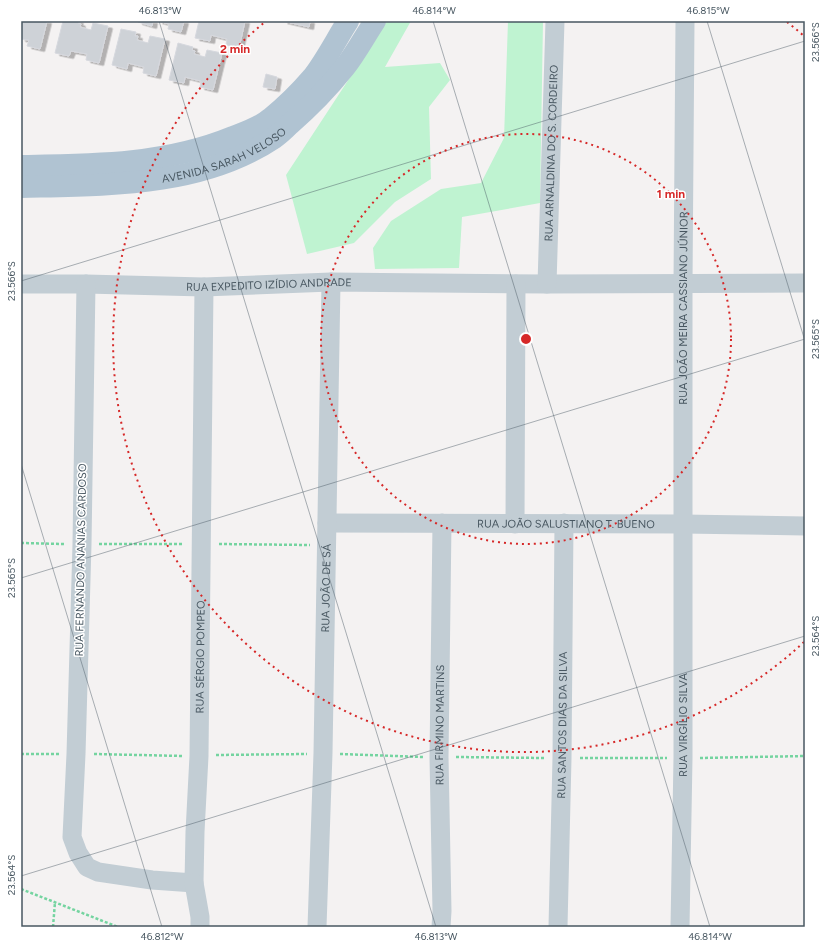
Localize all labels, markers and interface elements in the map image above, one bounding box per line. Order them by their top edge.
text: 46.813°W [139,4,182,17]
text: 46.814°W [412,4,456,17]
text: 46.815°W [686,4,730,17]
text: 23.566°S [809,22,822,62]
text: 2 min [220,42,250,56]
street label: RUA ARNALDINA DO S. CORDEIRO [542,64,560,242]
street label: AVENIDA SARAH VELOSO [161,124,289,185]
text: 1 min [657,187,685,201]
street label: RUA JOÃO MEIRA CASSIANO JÚNIOR [676,211,690,405]
text: 23.566°S [5,261,18,301]
street label: RUA EXPEDITO IZÍDIO ANDRADE [186,275,352,294]
text: 23.565°S [809,319,822,359]
centre of rings [519,332,533,346]
street label: RUA FERNANDO ANANIAS CARDOSO [73,463,89,657]
street label: RUA JOÃO SALUSTIANO T. BUENO [477,516,655,530]
street label: RUA JOÃO DE SÁ [318,543,333,633]
text: 23.565°S [5,558,18,598]
street label: RUA SÉRGIO POMPEO [193,600,207,713]
text: 23.564°S [809,616,822,656]
street label: RUA SANTOS DIAS DA SILVA [555,651,569,799]
street label: RUA FIRMINO MARTINS [432,664,447,786]
street label: RUA VIRGÍLIO SILVA [676,673,690,777]
text: 23.564°S [5,855,18,895]
text: 46.812°W [140,930,184,943]
text: 46.813°W [415,930,458,943]
text: 46.814°W [688,930,732,943]

